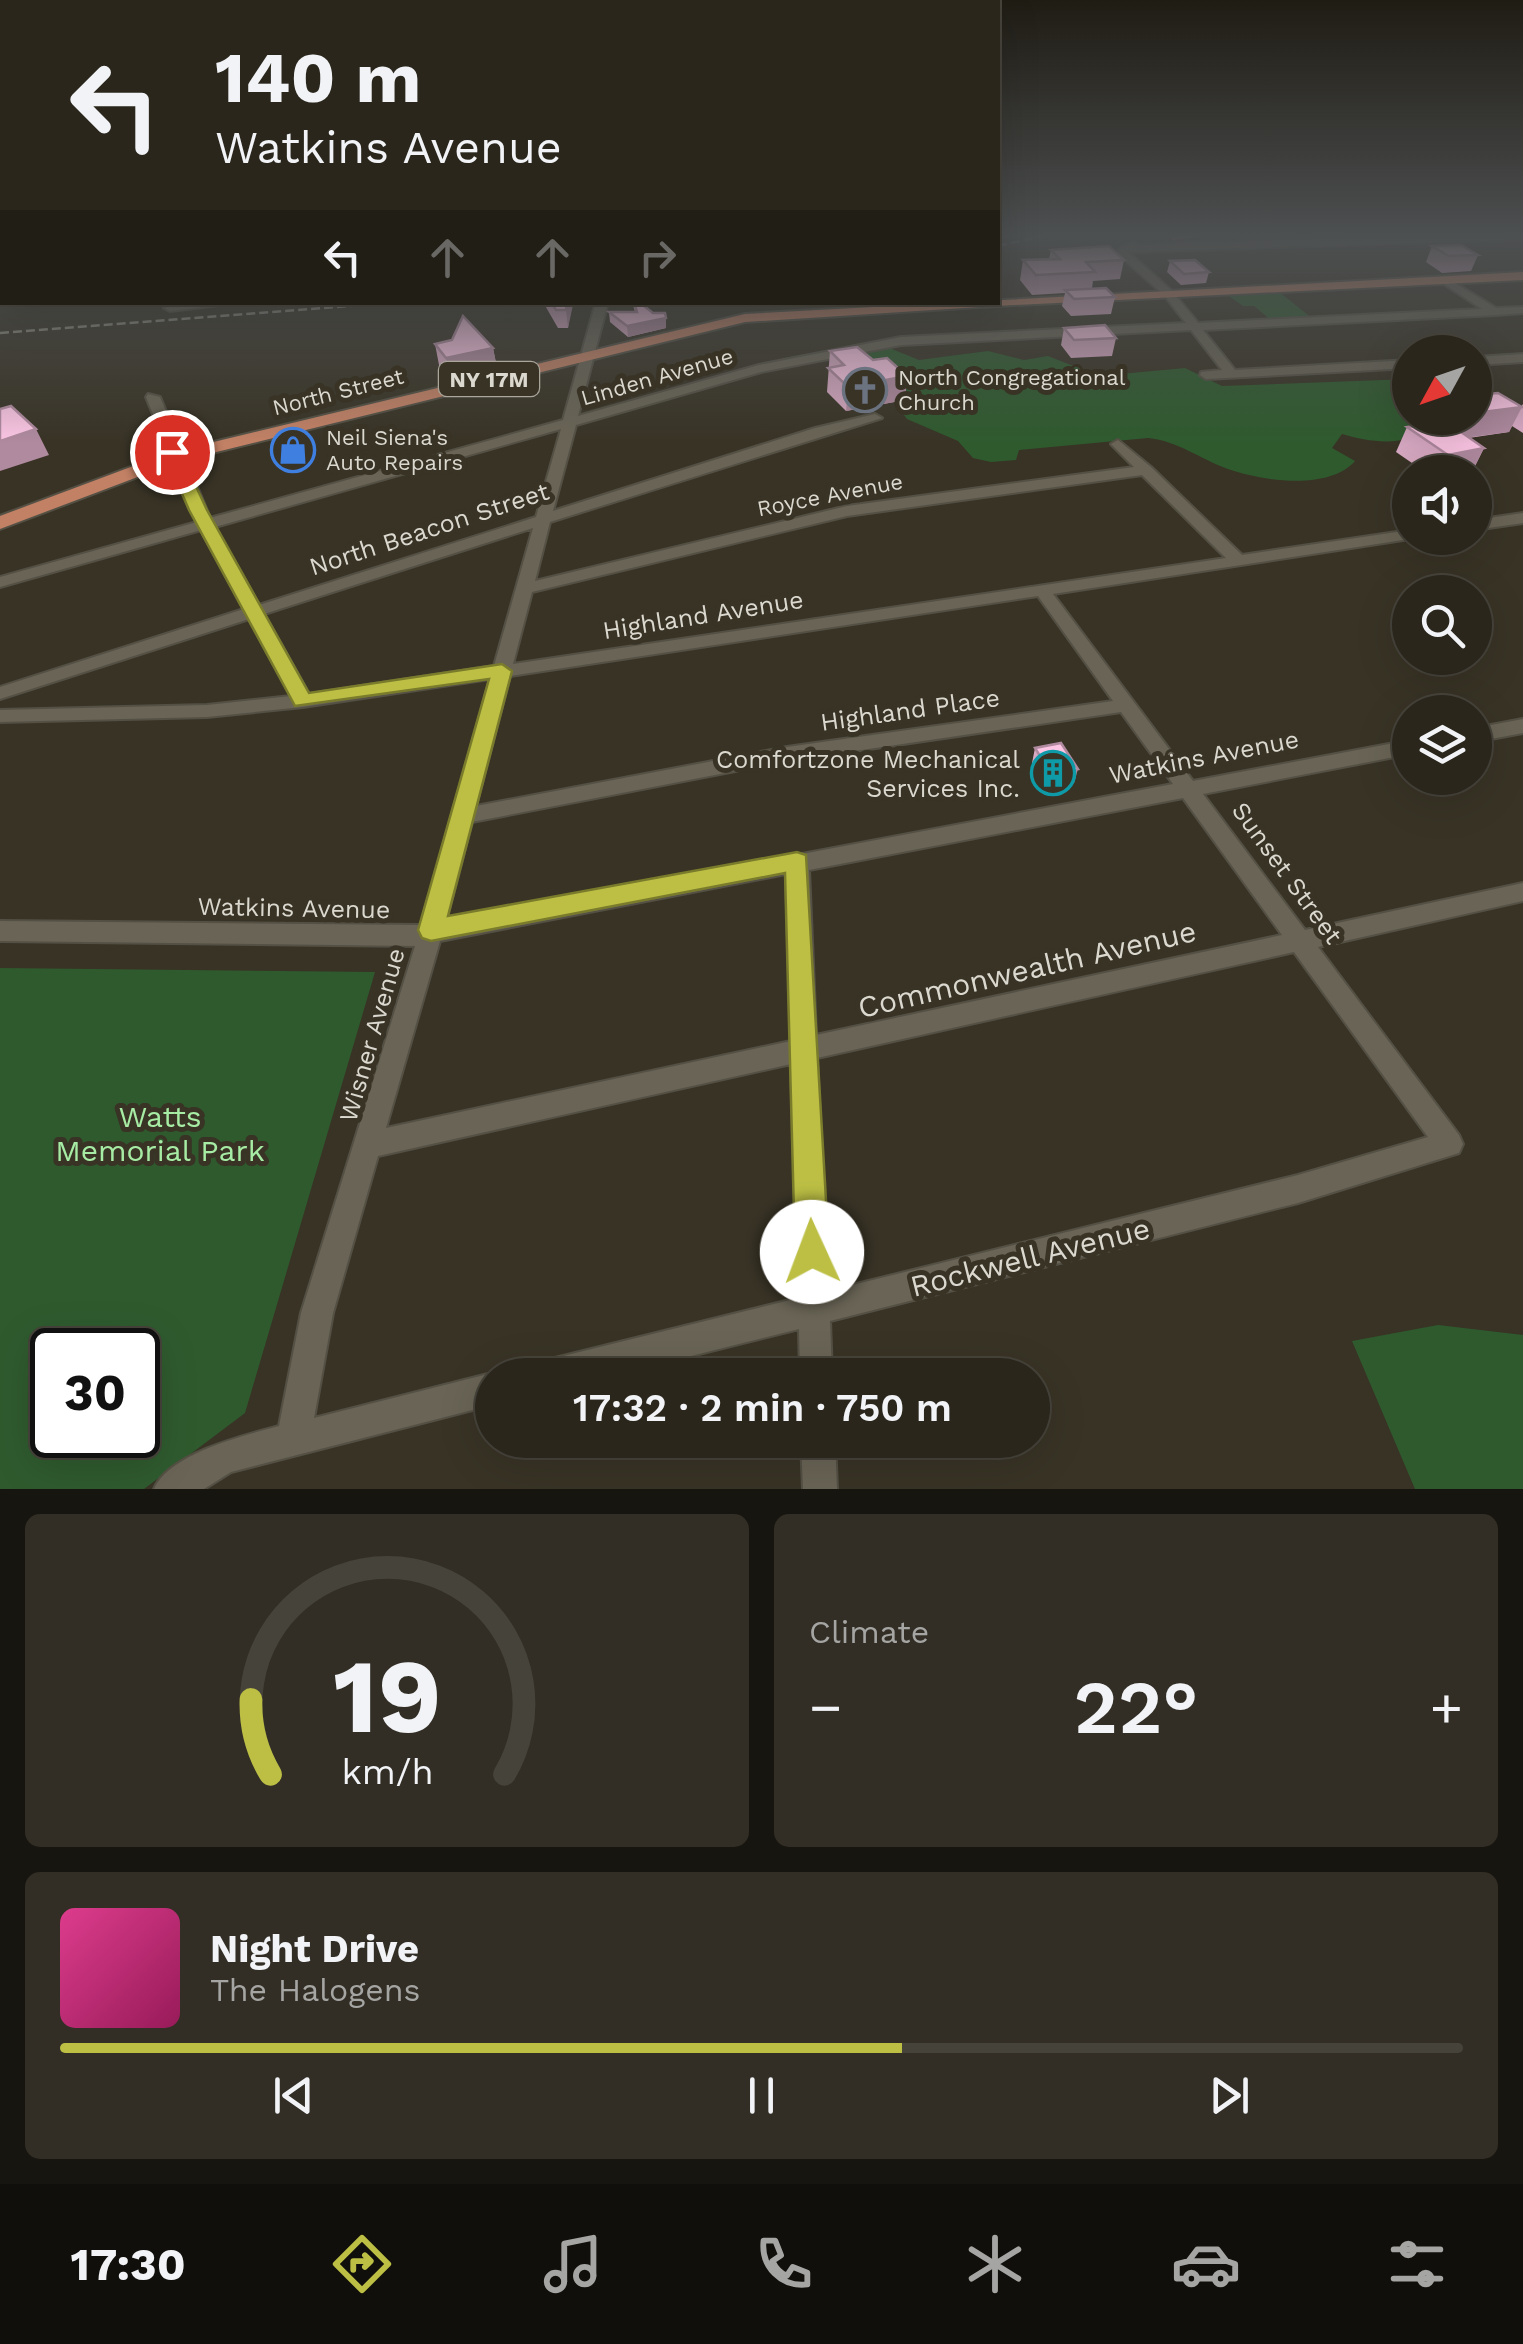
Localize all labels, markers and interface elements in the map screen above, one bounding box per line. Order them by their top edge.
text: 140 m [215,37,421,119]
icon: left [50,40,180,170]
text: Watkins Avenue [215,121,562,174]
icon: left [315,230,370,285]
icon: ahead [420,230,475,285]
icon: ahead [525,230,580,285]
icon: right [630,230,685,285]
north arrow [1392,335,1492,435]
map controls [1392,335,1492,795]
street label: Linden Avenue [578,343,736,411]
road number: NY 17M [439,362,539,396]
street label: North Street [270,364,406,420]
place label: North Congregational Church [898,365,1126,415]
church icon: North Congregational Church [842,367,888,413]
pin [130,410,215,495]
icon: arrive [145,425,200,480]
place label: Neil Siena's Auto Repairs [326,425,463,475]
shop icon: Neil Siena's Auto Repairs [270,427,316,473]
button: sound [1392,455,1492,555]
street label: Royce Avenue [755,469,905,521]
street label: North Beacon Street [306,476,553,581]
button: search [1392,575,1492,675]
street label: Highland Avenue [601,585,805,645]
street label: Highland Place [818,683,1002,737]
button: layers [1392,695,1492,795]
street label: Watkins Avenue [1107,724,1301,790]
place label: Comfortzone Mechanical Services Inc. [716,745,1020,803]
building icon: Comfortzone Mechanical Services Inc. [1030,750,1076,796]
street label: Sunset Street [1226,796,1348,950]
street label: Watkins Avenue [197,892,391,924]
street label: Commonwealth Avenue [855,913,1199,1025]
street label: Wisner Avenue [333,945,411,1125]
park label: Watts Memorial Park [55,1099,265,1168]
position arrow [760,1200,864,1304]
street label: Rockwell Avenue [907,1210,1153,1304]
speed limit sign: 30 [30,1328,160,1458]
text: 17:32 · 2 min · 750 m [573,1386,952,1430]
text: Climate [809,1613,929,1651]
text: 19 [333,1635,441,1757]
text: 22° [1074,1663,1198,1751]
text: − [809,1675,842,1739]
text: + [1430,1675,1463,1739]
text: km/h [341,1751,433,1793]
text: Night Drive [210,1927,419,1971]
text: The Halogens [210,1971,420,2009]
icon: previous [266,2068,321,2123]
icon: pause [734,2068,789,2123]
icon: next [1202,2068,1257,2123]
icon: directions [327,2229,397,2299]
icon: music [538,2229,608,2299]
icon: phone [749,2229,819,2299]
icon: climate [960,2229,1030,2299]
icon: car [1171,2229,1241,2299]
icon: filters [1382,2229,1452,2299]
text: 17:30 [71,2238,186,2291]

